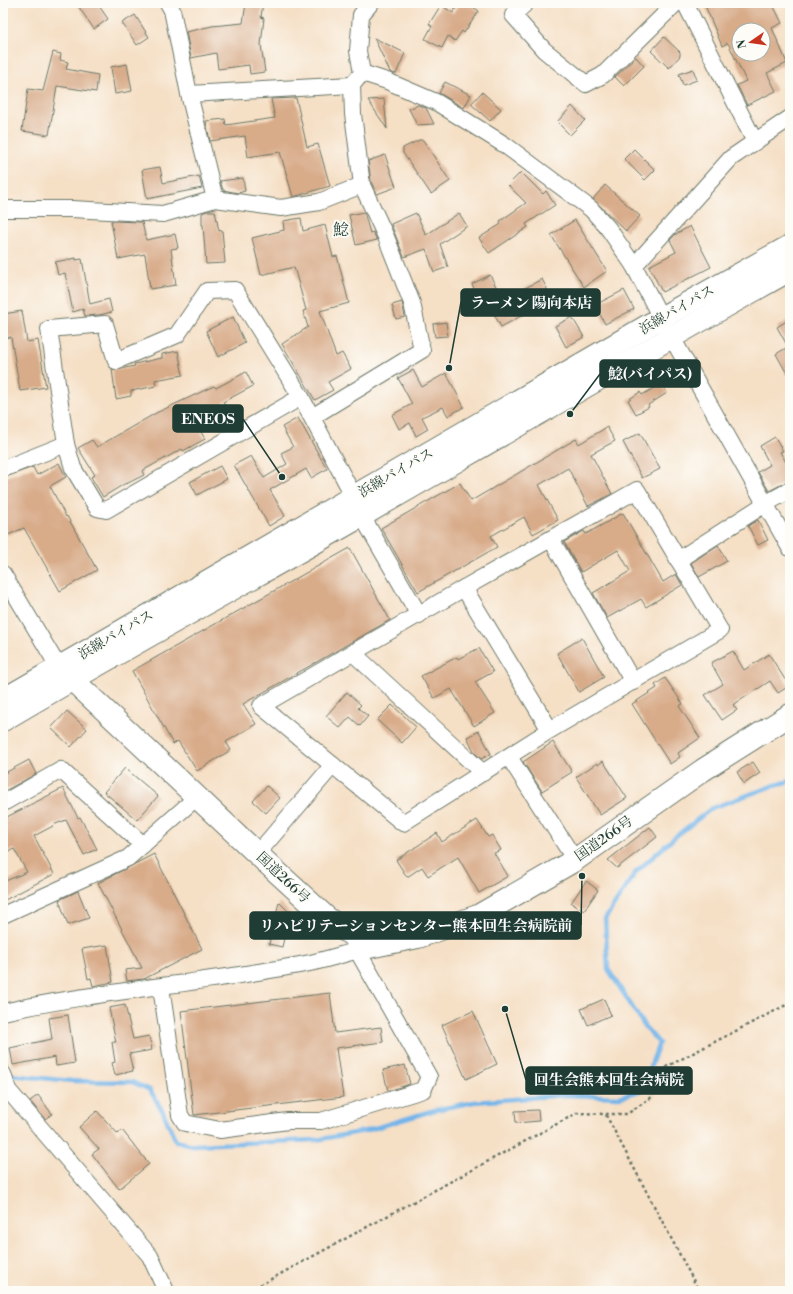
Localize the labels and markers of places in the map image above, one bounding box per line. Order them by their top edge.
callout: ラーメン 陽向本店 [461,289,600,316]
callout: 鯰(バイパス) [600,360,700,387]
callout: ENEOS [173,405,243,432]
callout: リハビリテーションセンター熊本回生会病院前 [250,912,581,939]
callout: 回生会熊本回生会病院 [526,1067,692,1094]

